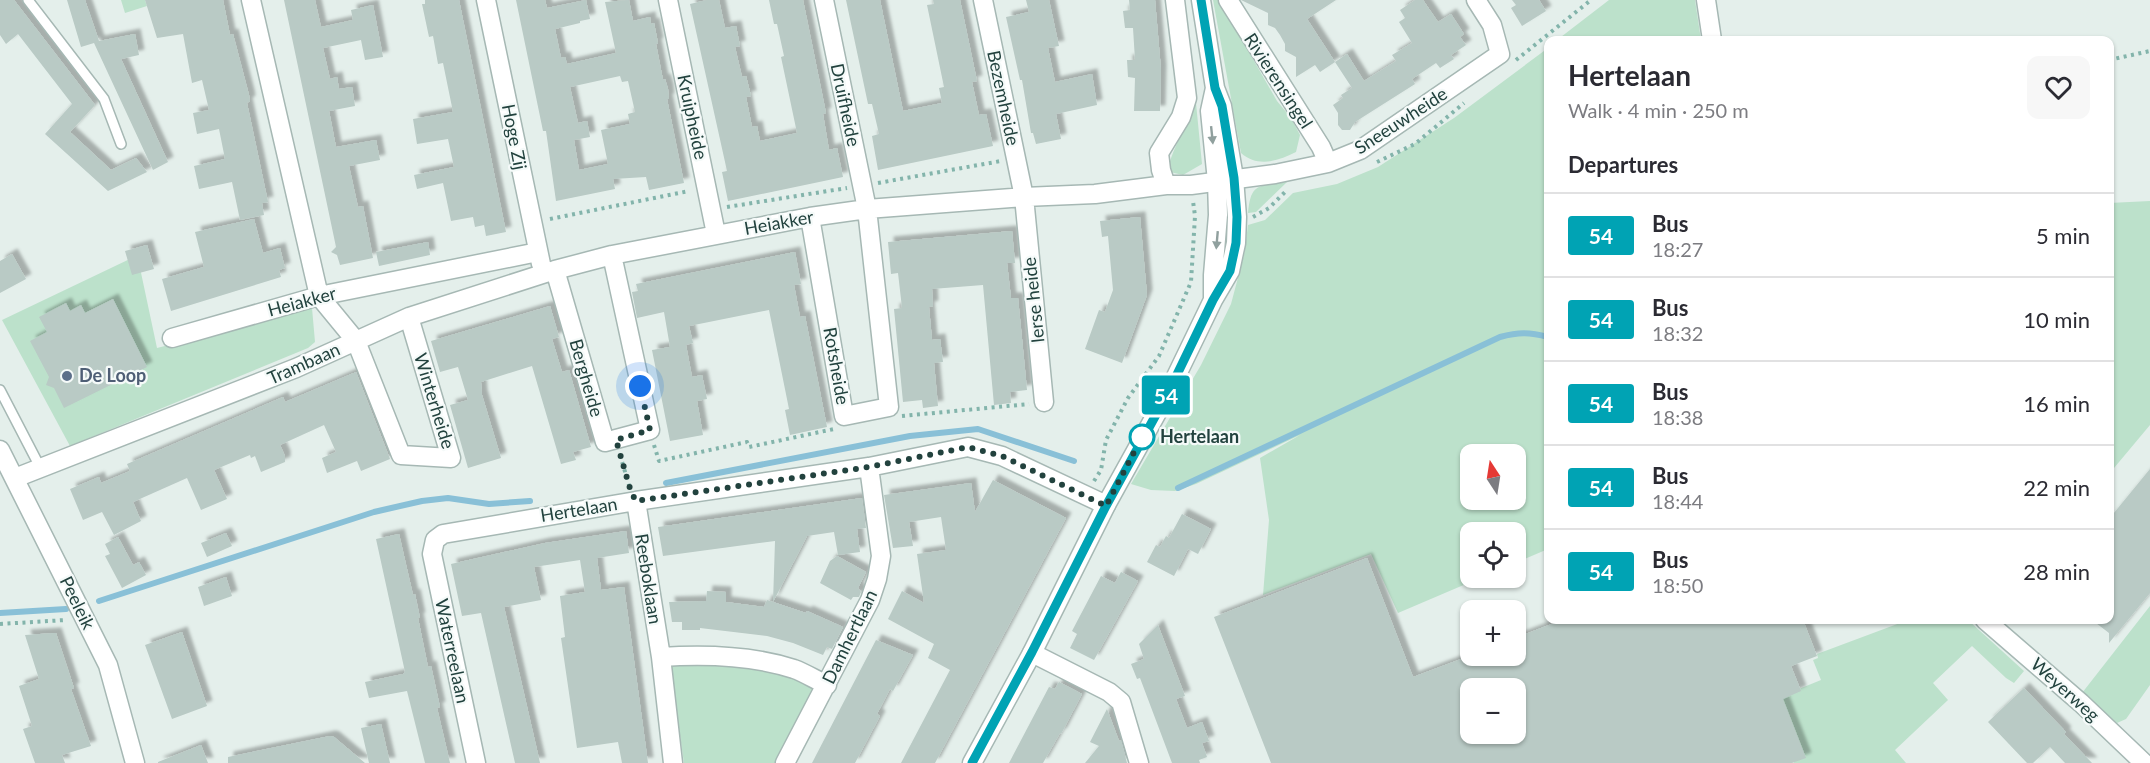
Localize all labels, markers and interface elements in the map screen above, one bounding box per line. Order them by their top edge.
street label: Rivierensingel [1240,29,1318,132]
street label: Bezemheide [983,48,1025,147]
button: heart [2027,56,2090,119]
text: Hertelaan [1568,58,1691,92]
street label: Druifheide [826,61,865,148]
street label: Kruipheide [673,72,713,161]
street label: Sneeuwheide [1350,82,1451,158]
text: Walk · 4 min · 250 m [1568,98,1749,122]
street label: Hoge Zij [498,102,532,172]
one-way arrow [1207,125,1217,144]
text: Departures [1568,151,1678,178]
street label: Heiakker [742,205,816,239]
text: Bus [1652,210,1688,237]
text: 5 min [2036,222,2090,249]
text: 54 [1589,223,1613,248]
one-way arrow [1212,230,1222,249]
text: 18:27 [1652,237,1703,261]
street label: Ierse heide [1018,256,1048,344]
street label: Heiakker [265,281,339,321]
text: Bus [1652,294,1688,321]
text: 10 min [2023,306,2090,333]
text: 54 [1589,307,1613,332]
text: 18:32 [1652,321,1703,345]
street label: Rotsheide [819,325,855,406]
street label: Bergheide [565,336,609,419]
street label: Trambaan [264,337,343,389]
street label: Winterheide [410,350,460,451]
place label: De Loop [79,364,146,386]
marker: De Loop [60,369,74,383]
your location [625,371,655,401]
line badge: 54 [1139,376,1193,414]
text: Bus [1652,378,1688,405]
text: 54 [1154,383,1178,408]
text: 16 min [2023,390,2090,417]
text: 54 [1589,391,1613,416]
text: 18:38 [1652,405,1703,429]
marker: Hertelaan [1129,424,1155,450]
place label: Hertelaan [1160,425,1239,447]
north arrow [1460,444,1526,510]
map controls [1460,444,1526,744]
text: Bus [1652,462,1688,489]
text: 22 min [2023,474,2090,501]
text: 54 [1589,475,1613,500]
text: 18:44 [1652,489,1703,513]
street label: Hertelaan [539,492,619,526]
button: locate [1460,522,1526,588]
street label: Reeboklaan [631,532,667,626]
text: Bus [1652,546,1688,573]
text: 28 min [2023,558,2090,585]
text: 54 [1589,559,1613,584]
street label: Peeleik [56,572,101,634]
text: 18:50 [1652,573,1703,597]
street label: Damhertlaan [817,586,881,687]
street label: Waterreelaan [431,597,475,705]
button: + [1460,600,1526,666]
street label: Weyerweg [2027,653,2105,726]
button: − [1460,678,1526,744]

